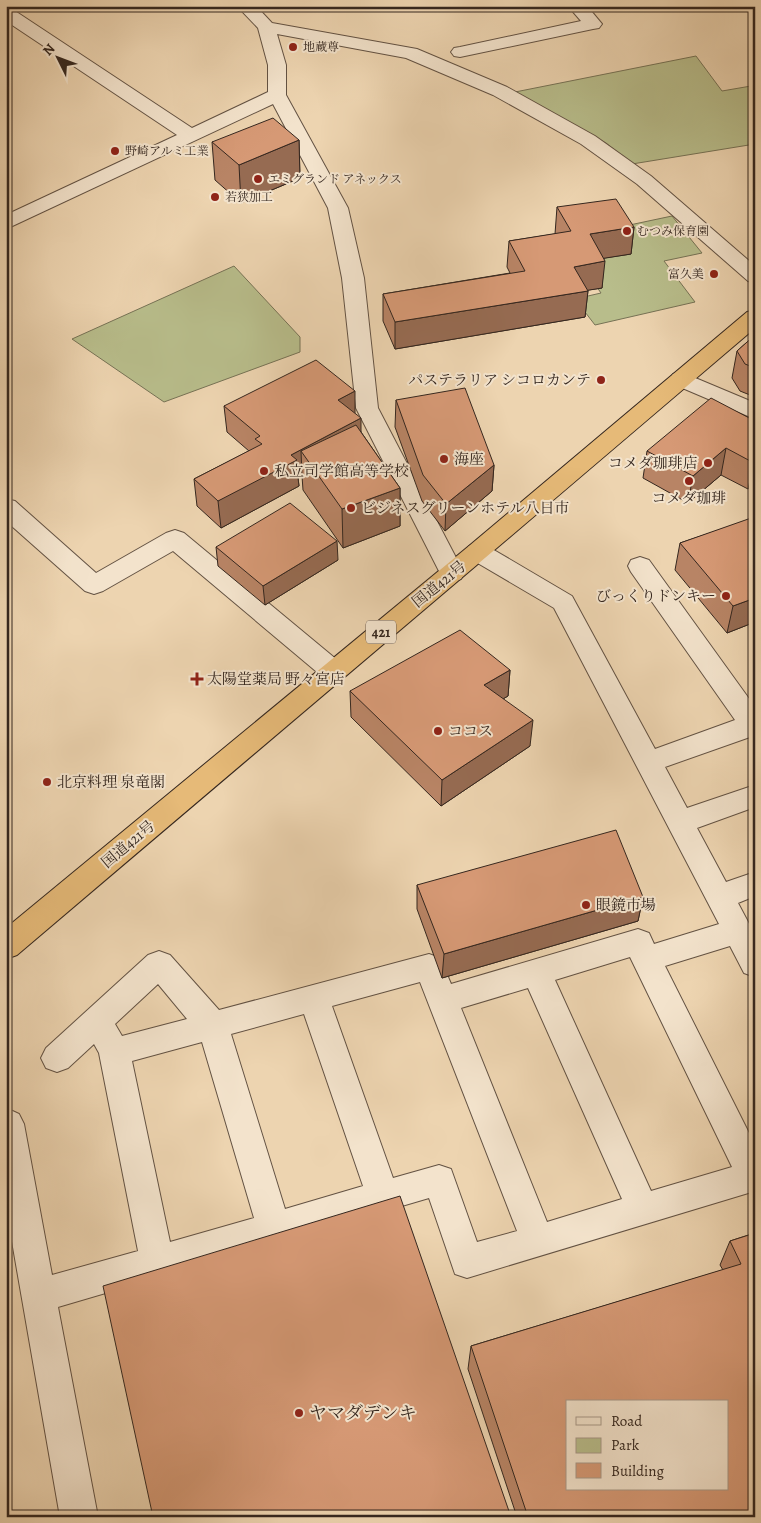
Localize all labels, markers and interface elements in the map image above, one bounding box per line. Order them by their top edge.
north arrow [32,32,82,82]
text: N [38,39,59,60]
place label: 地蔵尊 [303,39,339,55]
marker: 地蔵尊 [287,41,299,53]
place label: 野崎アルミ工業 [125,143,209,159]
marker: 野崎アルミ工業 [109,145,121,157]
place label: エミグランド アネックス [268,171,402,187]
marker: エミグランド アネックス [252,173,264,185]
place label: 若狭加工 [225,189,273,205]
marker: 若狭加工 [209,191,221,203]
place label: むつみ保育園 [637,223,709,239]
marker: むつみ保育園 [621,225,633,237]
place label: 富久美 [668,266,704,282]
marker: 富久美 [708,268,720,280]
place label: パステラリア シコロカンテ [408,370,591,390]
marker: パステラリア シコロカンテ [595,374,607,386]
place label: 海座 [454,449,484,469]
marker: 海座 [438,453,450,465]
place label: コメダ珈琲店 [608,453,698,473]
marker: コメダ珈琲店 [702,457,714,469]
place label: 私立司学館高等学校 [274,461,409,481]
marker: 私立司学館高等学校 [258,465,270,477]
marker: コメダ珈琲 [683,475,695,487]
place label: コメダ珈琲 [651,488,727,508]
place label: ビジネスグリーンホテル八日市 [361,498,570,518]
marker: ビジネスグリーンホテル八日市 [345,502,357,514]
street label: 国道421号 [408,556,470,612]
place label: びっくりドンキー [596,586,716,606]
marker: びっくりドンキー [720,590,732,602]
road number: 421 [366,620,396,644]
place label: 太陽堂薬局 野々宮店 [207,669,345,689]
marker: 太陽堂薬局 野々宮店 [191,673,203,685]
place label: ココス [448,721,493,741]
marker: ココス [432,725,444,737]
place label: 北京料理 泉竜閣 [57,772,165,792]
marker: 北京料理 泉竜閣 [41,776,53,788]
street label: 国道421号 [97,816,159,872]
place label: 眼鏡市場 [596,895,656,915]
marker: 眼鏡市場 [580,899,592,911]
legend [566,1400,728,1490]
place label: ヤマダデンキ [309,1401,417,1425]
marker: ヤマダデンキ [293,1407,305,1419]
text: Road [611,1411,643,1431]
text: Park [611,1435,640,1455]
text: Building [611,1461,664,1481]

